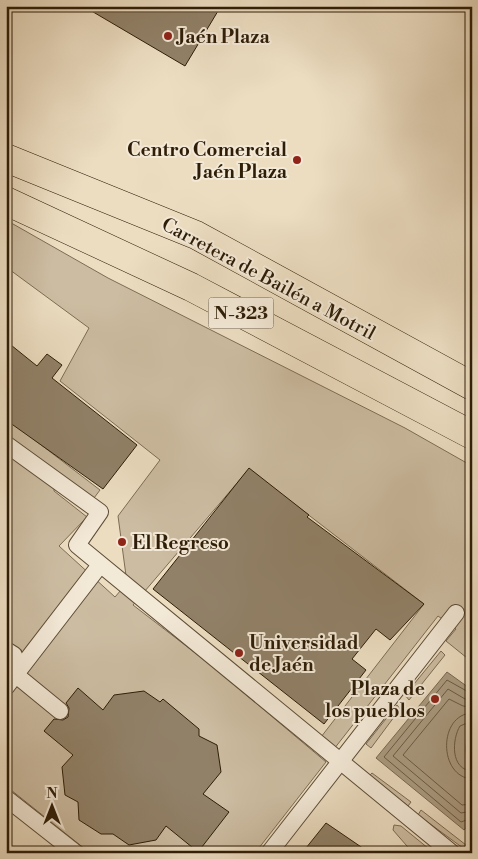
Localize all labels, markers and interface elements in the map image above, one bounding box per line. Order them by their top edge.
place label: Jaén Plaza [175,25,270,49]
marker: Jaén Plaza [162,30,174,42]
place label: Centro Comercial Jaén Plaza [127,138,288,184]
marker: Centro Comercial Jaén Plaza [291,154,303,166]
street label: Carretera de Bailén a Motril [157,212,380,346]
road number: N-323 [208,298,274,328]
place label: El Regreso [132,531,229,555]
marker: El Regreso [116,536,128,548]
place label: Universidad de Jaén [249,631,359,677]
marker: Universidad de Jaén [233,647,245,659]
place label: Plaza de los pueblos [325,677,425,723]
marker: Plaza de los pueblos [429,693,441,705]
north arrow [28,782,78,832]
text: N [46,785,58,803]

